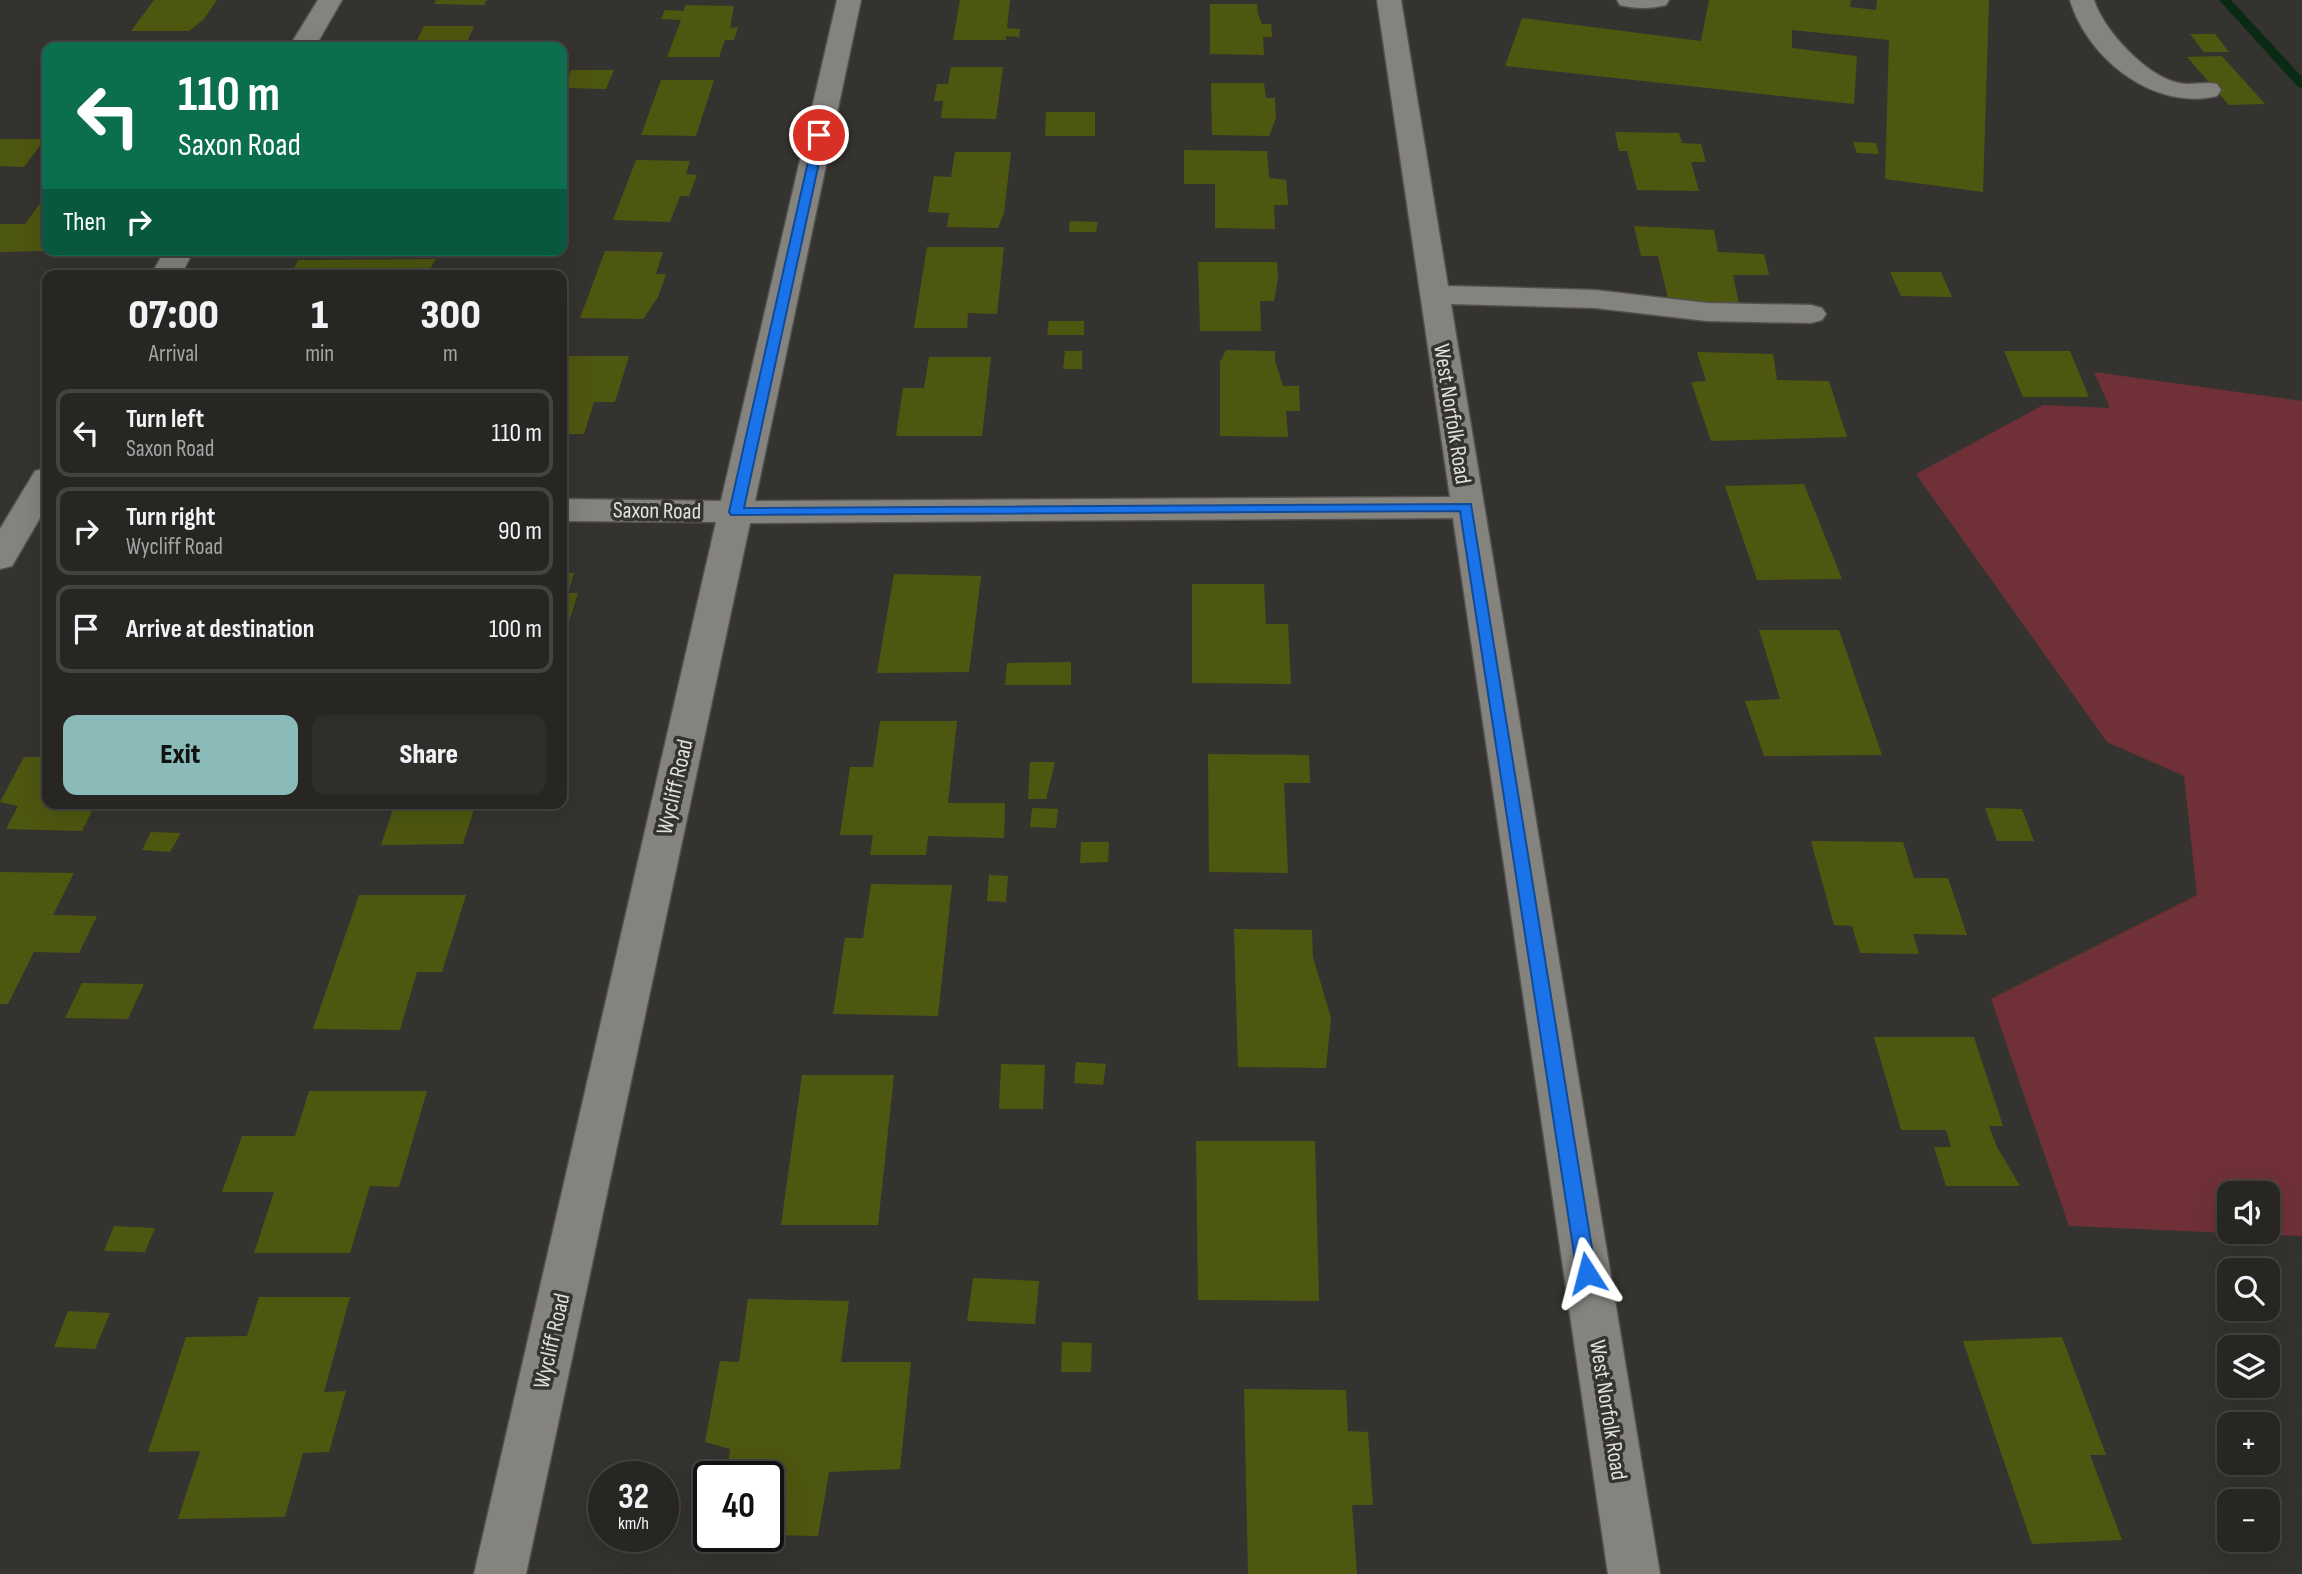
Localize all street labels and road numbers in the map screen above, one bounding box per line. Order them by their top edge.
street label: West Norfolk Road [1427,342,1477,486]
street label: Saxon Road [613,496,701,526]
street label: Wycliff Road [650,737,700,837]
street label: Wycliff Road [527,1291,577,1391]
street label: West Norfolk Road [1583,1338,1633,1482]

